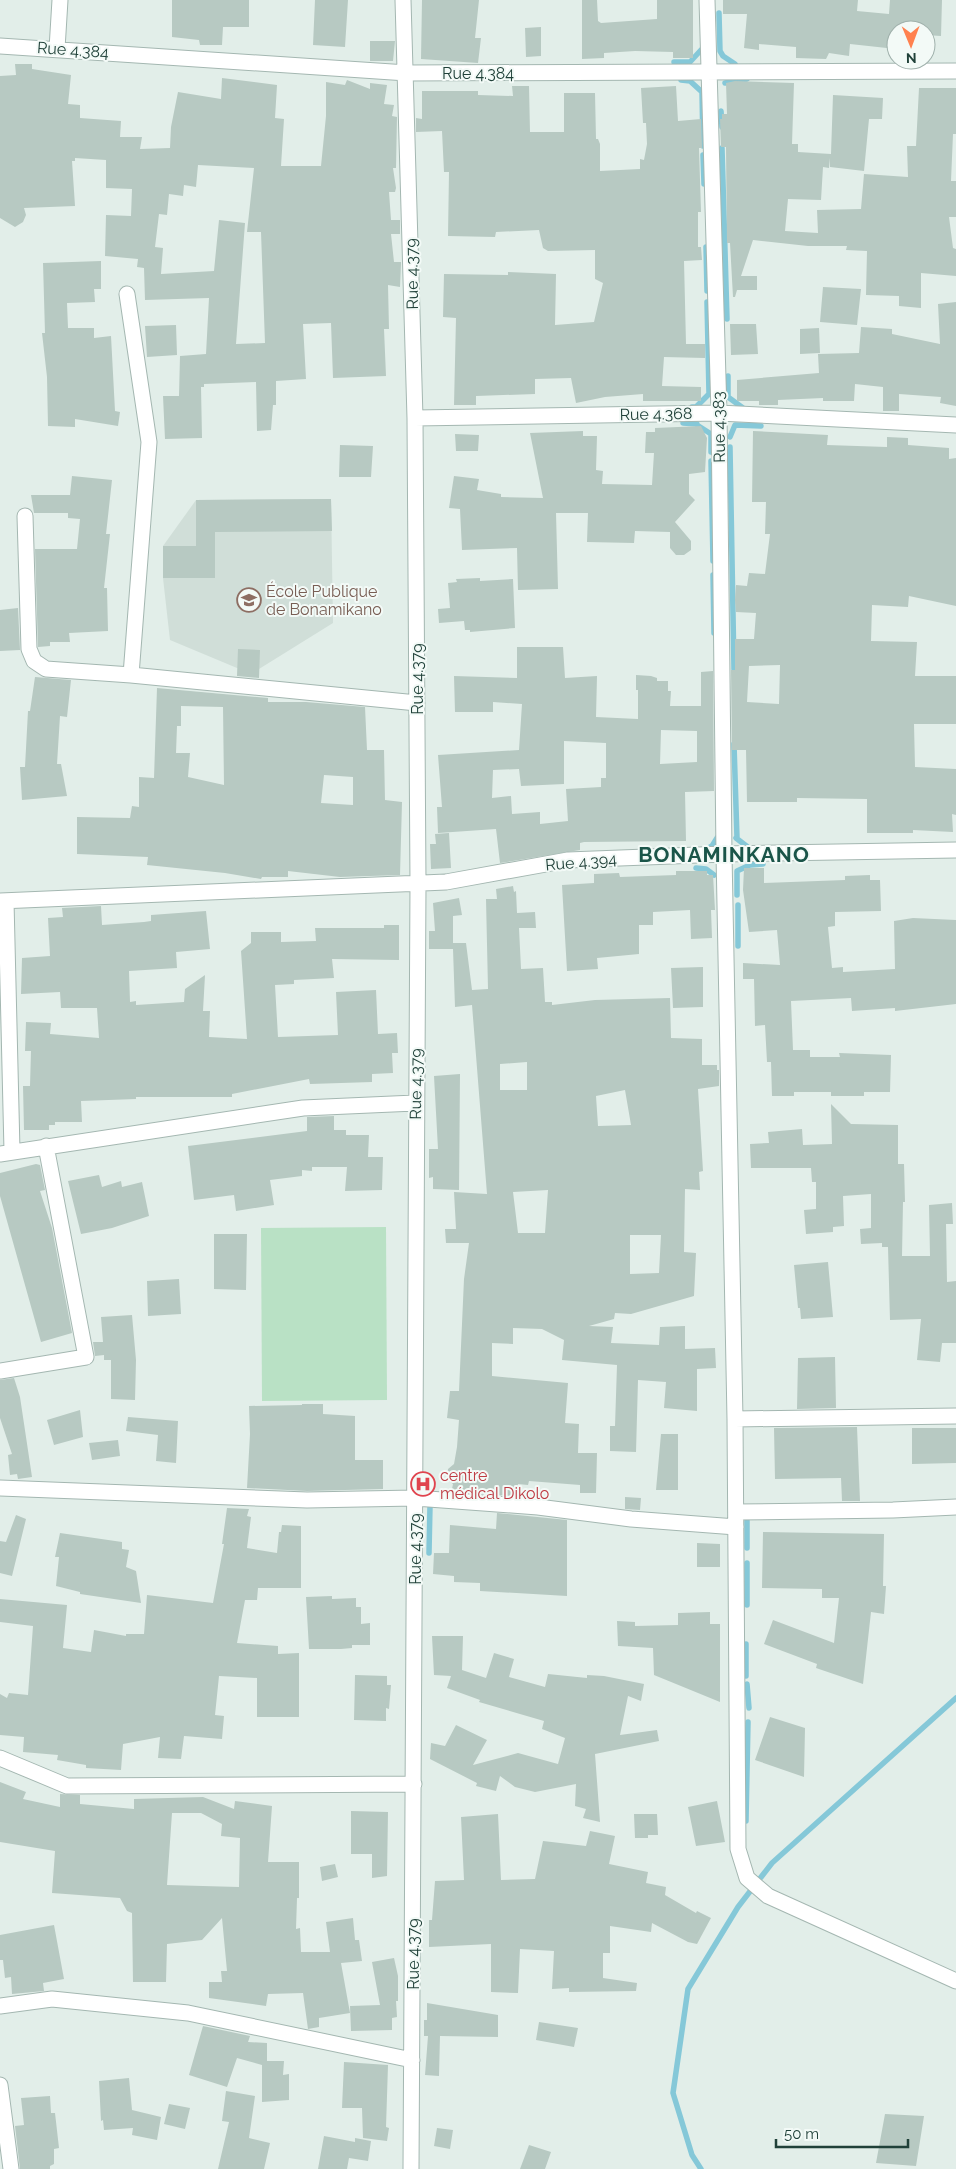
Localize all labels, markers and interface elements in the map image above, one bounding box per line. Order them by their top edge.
north arrow [886,20,936,70]
street label: Rue 4.384 [37,38,110,62]
text: N [906,50,917,66]
street label: Rue 4.384 [442,64,514,83]
street label: Rue 4.379 [402,238,422,310]
street label: Rue 4.383 [709,391,729,463]
street label: Rue 4.368 [619,404,693,424]
place label: École Publique de Bonamikano [266,581,382,619]
school or university icon: École Publique de Bonamikano [236,587,262,613]
street label: Rue 4.379 [408,643,427,715]
district label: BONAMINKANO [638,842,810,867]
street label: Rue 4.394 [544,849,618,875]
street label: Rue 4.379 [406,1048,426,1120]
place label: centre médical Dikolo [440,1466,549,1503]
hospital icon: centre médical Dikolo [410,1471,436,1497]
street label: Rue 4.379 [406,1513,425,1585]
street label: Rue 4.379 [404,1918,423,1990]
scale bar [776,2116,908,2148]
text: 50 m [784,2125,819,2143]

